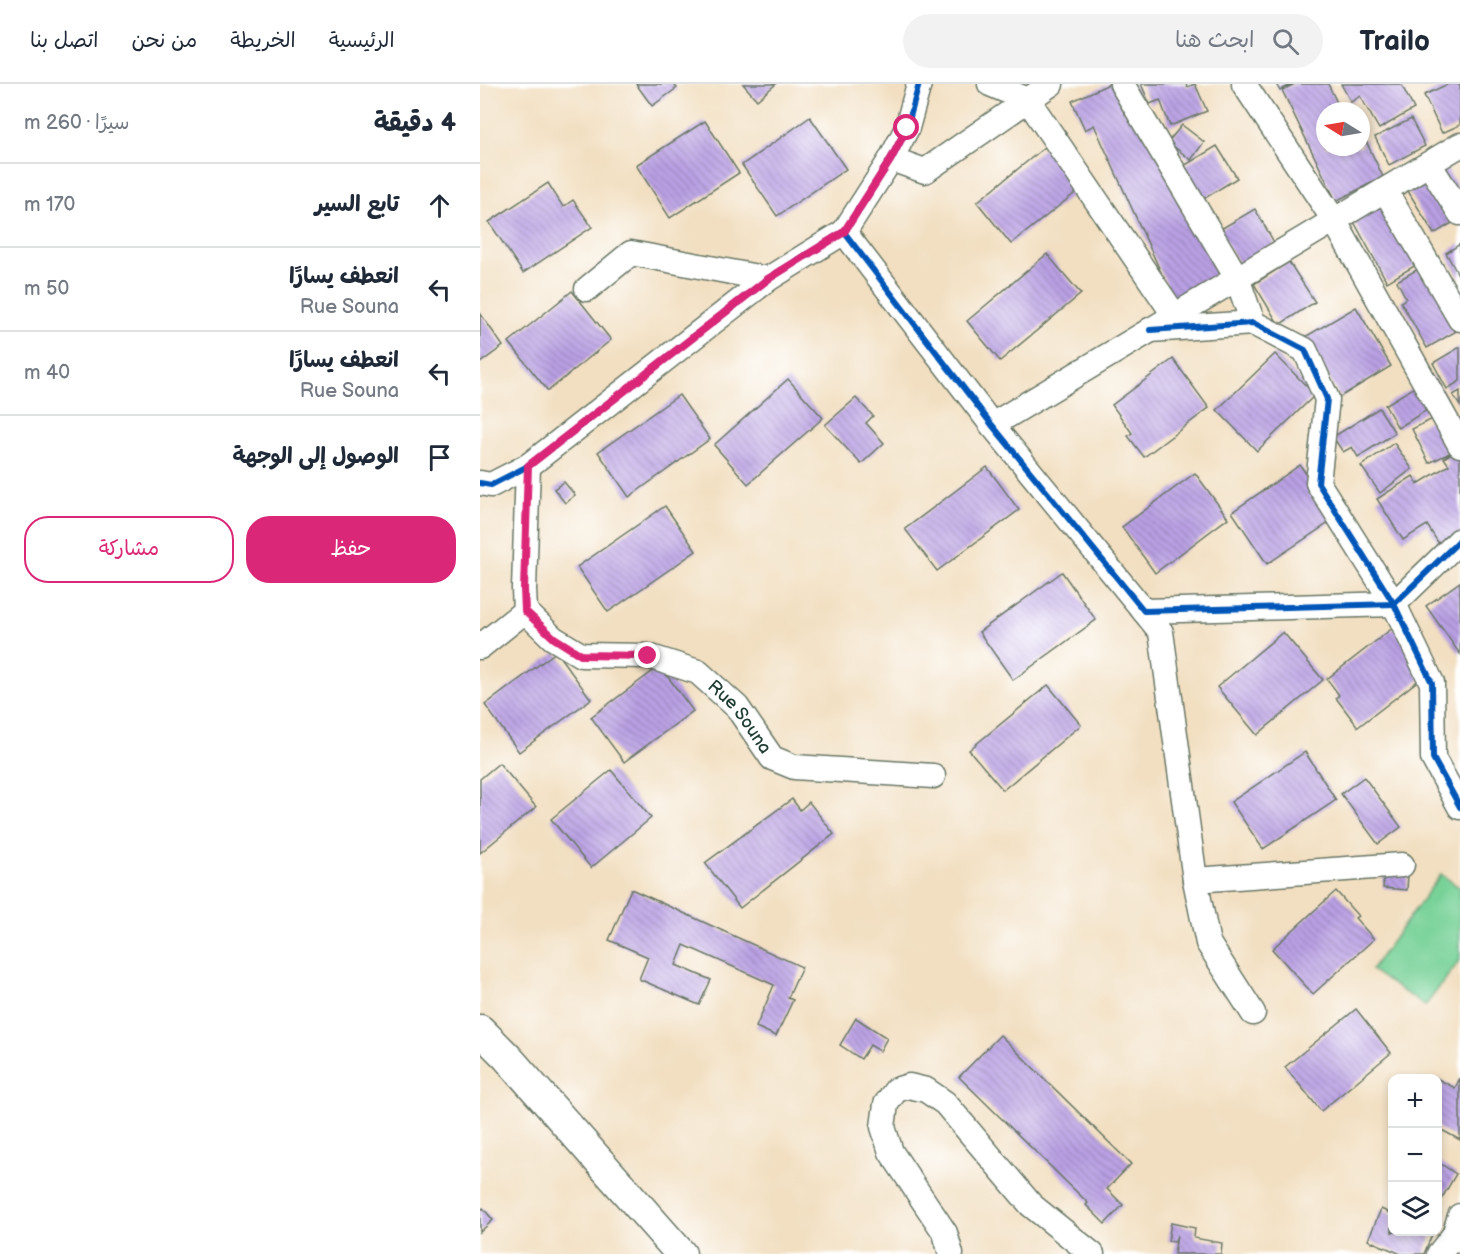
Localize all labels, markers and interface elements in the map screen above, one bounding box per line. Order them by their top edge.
search box [903,14,1323,68]
icon: search [1269,25,1302,58]
text: Trailo [1359,25,1430,58]
text: ابحث هنا [1175,27,1254,54]
text: اتصل بنا [30,28,98,53]
text: من نحن [131,28,197,53]
text: الخريطة [230,28,296,53]
text: الرئيسية [329,28,395,53]
north arrow [1316,102,1370,156]
text: 4 دقيقة [374,108,456,139]
text: سيرًا · 260 m [24,111,130,135]
route start [893,114,919,140]
icon: ahead [423,189,456,222]
text: تابع السير [315,191,399,218]
text: 170 m [24,193,75,217]
text: انعطف يسارًا [289,263,399,290]
icon: left [423,273,456,306]
text: 50 m [24,277,69,301]
text: Rue Souna [300,295,399,319]
text: انعطف يسارًا [289,347,399,374]
icon: left [423,357,456,390]
text: 40 m [24,361,70,385]
text: Rue Souna [300,379,399,403]
icon: arrive [423,441,456,474]
text: الوصول إلى الوجهة [232,443,399,470]
button: مشاركة [24,516,234,583]
button: حفظ [246,516,456,583]
route end [634,642,660,668]
street label: Rue Souna [704,676,776,757]
map controls [1388,1074,1442,1236]
button: + [1388,1074,1442,1128]
button: − [1388,1128,1442,1182]
button: layers [1388,1182,1442,1236]

